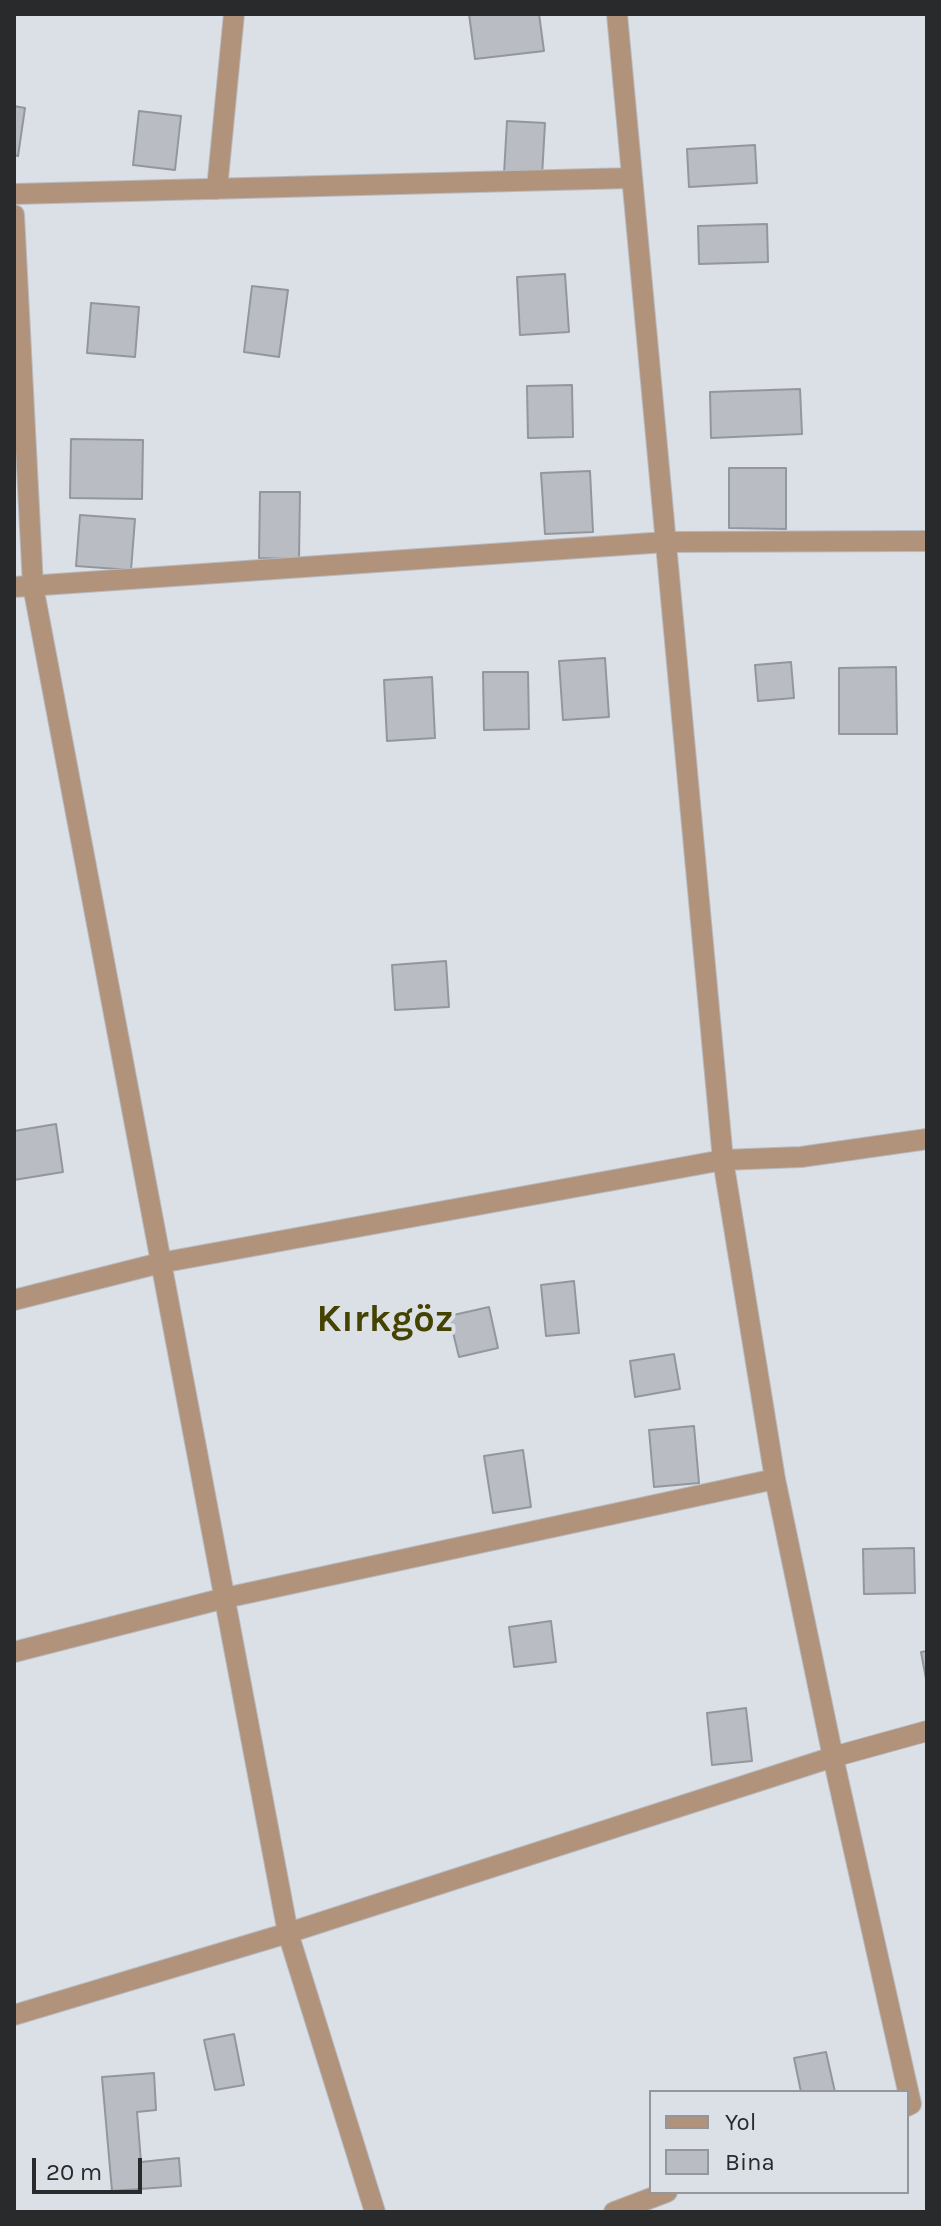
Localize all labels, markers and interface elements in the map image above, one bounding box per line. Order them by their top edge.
district label: Kırkgöz [316,1297,454,1343]
legend [649,2090,909,2194]
text: Yol [725,2108,756,2136]
scale bar [36,2142,146,2192]
text: Bina [725,2148,775,2176]
text: 20 m [46,2158,102,2186]

